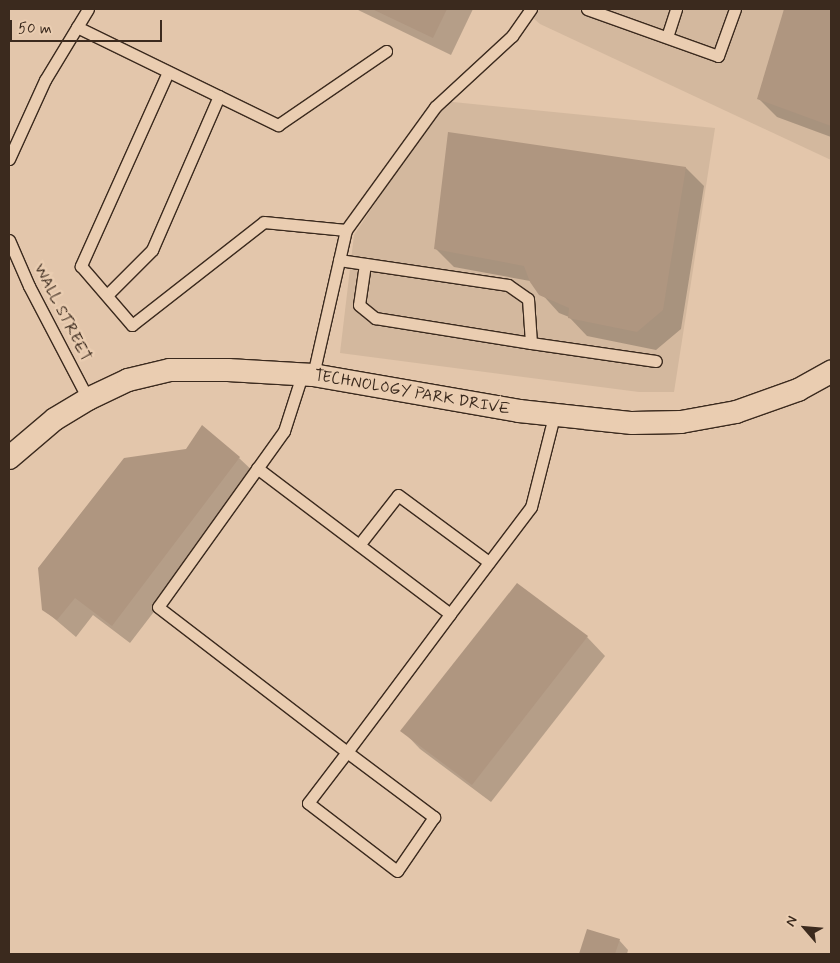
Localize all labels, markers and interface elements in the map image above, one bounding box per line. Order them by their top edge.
scale bar [12,10,165,42]
text: 50 m [18,19,52,39]
street label: WALL STREET [29,261,95,365]
street label: TECHNOLOGY PARK DRIVE [314,367,510,419]
north arrow [780,903,830,953]
text: N [781,913,802,929]

